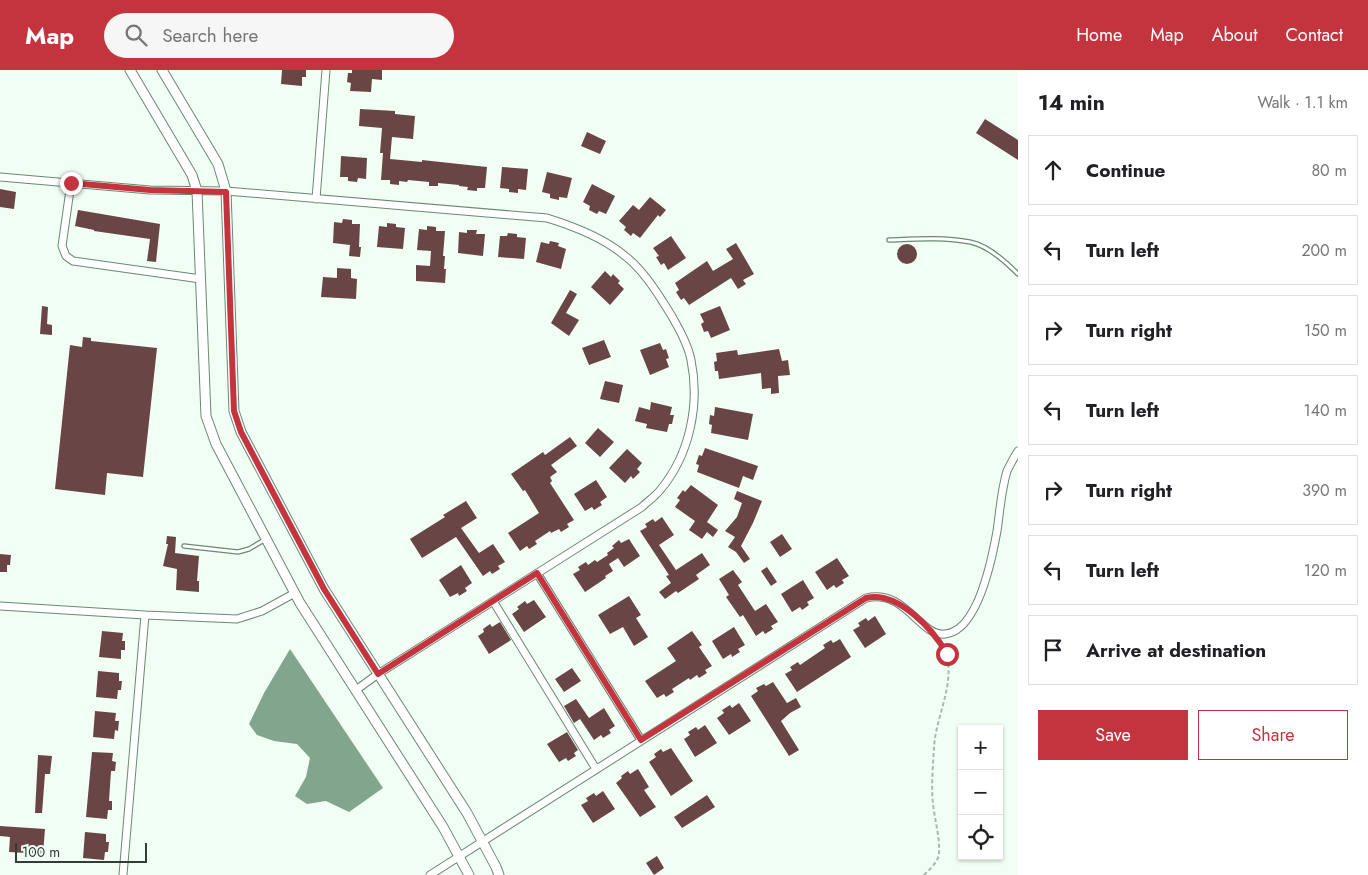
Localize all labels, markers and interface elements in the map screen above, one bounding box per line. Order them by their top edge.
search box [104,13,454,58]
text: Map [25,18,74,53]
icon: search [122,21,150,49]
text: Search here [162,22,258,49]
text: Home [1076,22,1122,48]
text: Map [1150,22,1184,48]
text: About [1212,22,1257,48]
text: Contact [1285,22,1343,48]
text: 14 min [1038,88,1105,118]
text: Walk · 1.1 km [1257,91,1348,114]
icon: ahead [1039,156,1067,184]
text: Continue [1086,157,1165,184]
text: 80 m [1311,159,1347,182]
route end [60,172,83,195]
icon: left [1039,236,1067,264]
text: Turn left [1086,237,1159,264]
text: 200 m [1301,239,1347,262]
icon: right [1039,316,1067,344]
text: Turn right [1086,317,1172,344]
text: 150 m [1304,319,1347,342]
icon: left [1039,396,1067,424]
text: Turn left [1086,397,1159,424]
text: 140 m [1304,399,1347,422]
icon: right [1039,476,1067,504]
text: Turn right [1086,477,1172,504]
text: 390 m [1302,479,1347,502]
icon: left [1039,556,1067,584]
text: Turn left [1086,557,1159,584]
text: 120 m [1304,559,1347,582]
icon: arrive [1039,636,1067,664]
text: Arrive at destination [1086,637,1266,664]
route start [936,643,959,666]
button: Save [1038,710,1188,760]
button: Share [1198,710,1348,760]
map controls [958,725,1003,860]
button: + [958,725,1003,770]
button: − [958,770,1003,815]
button: locate [958,815,1003,860]
scale bar [15,840,148,863]
text: 100 m [22,842,60,862]

